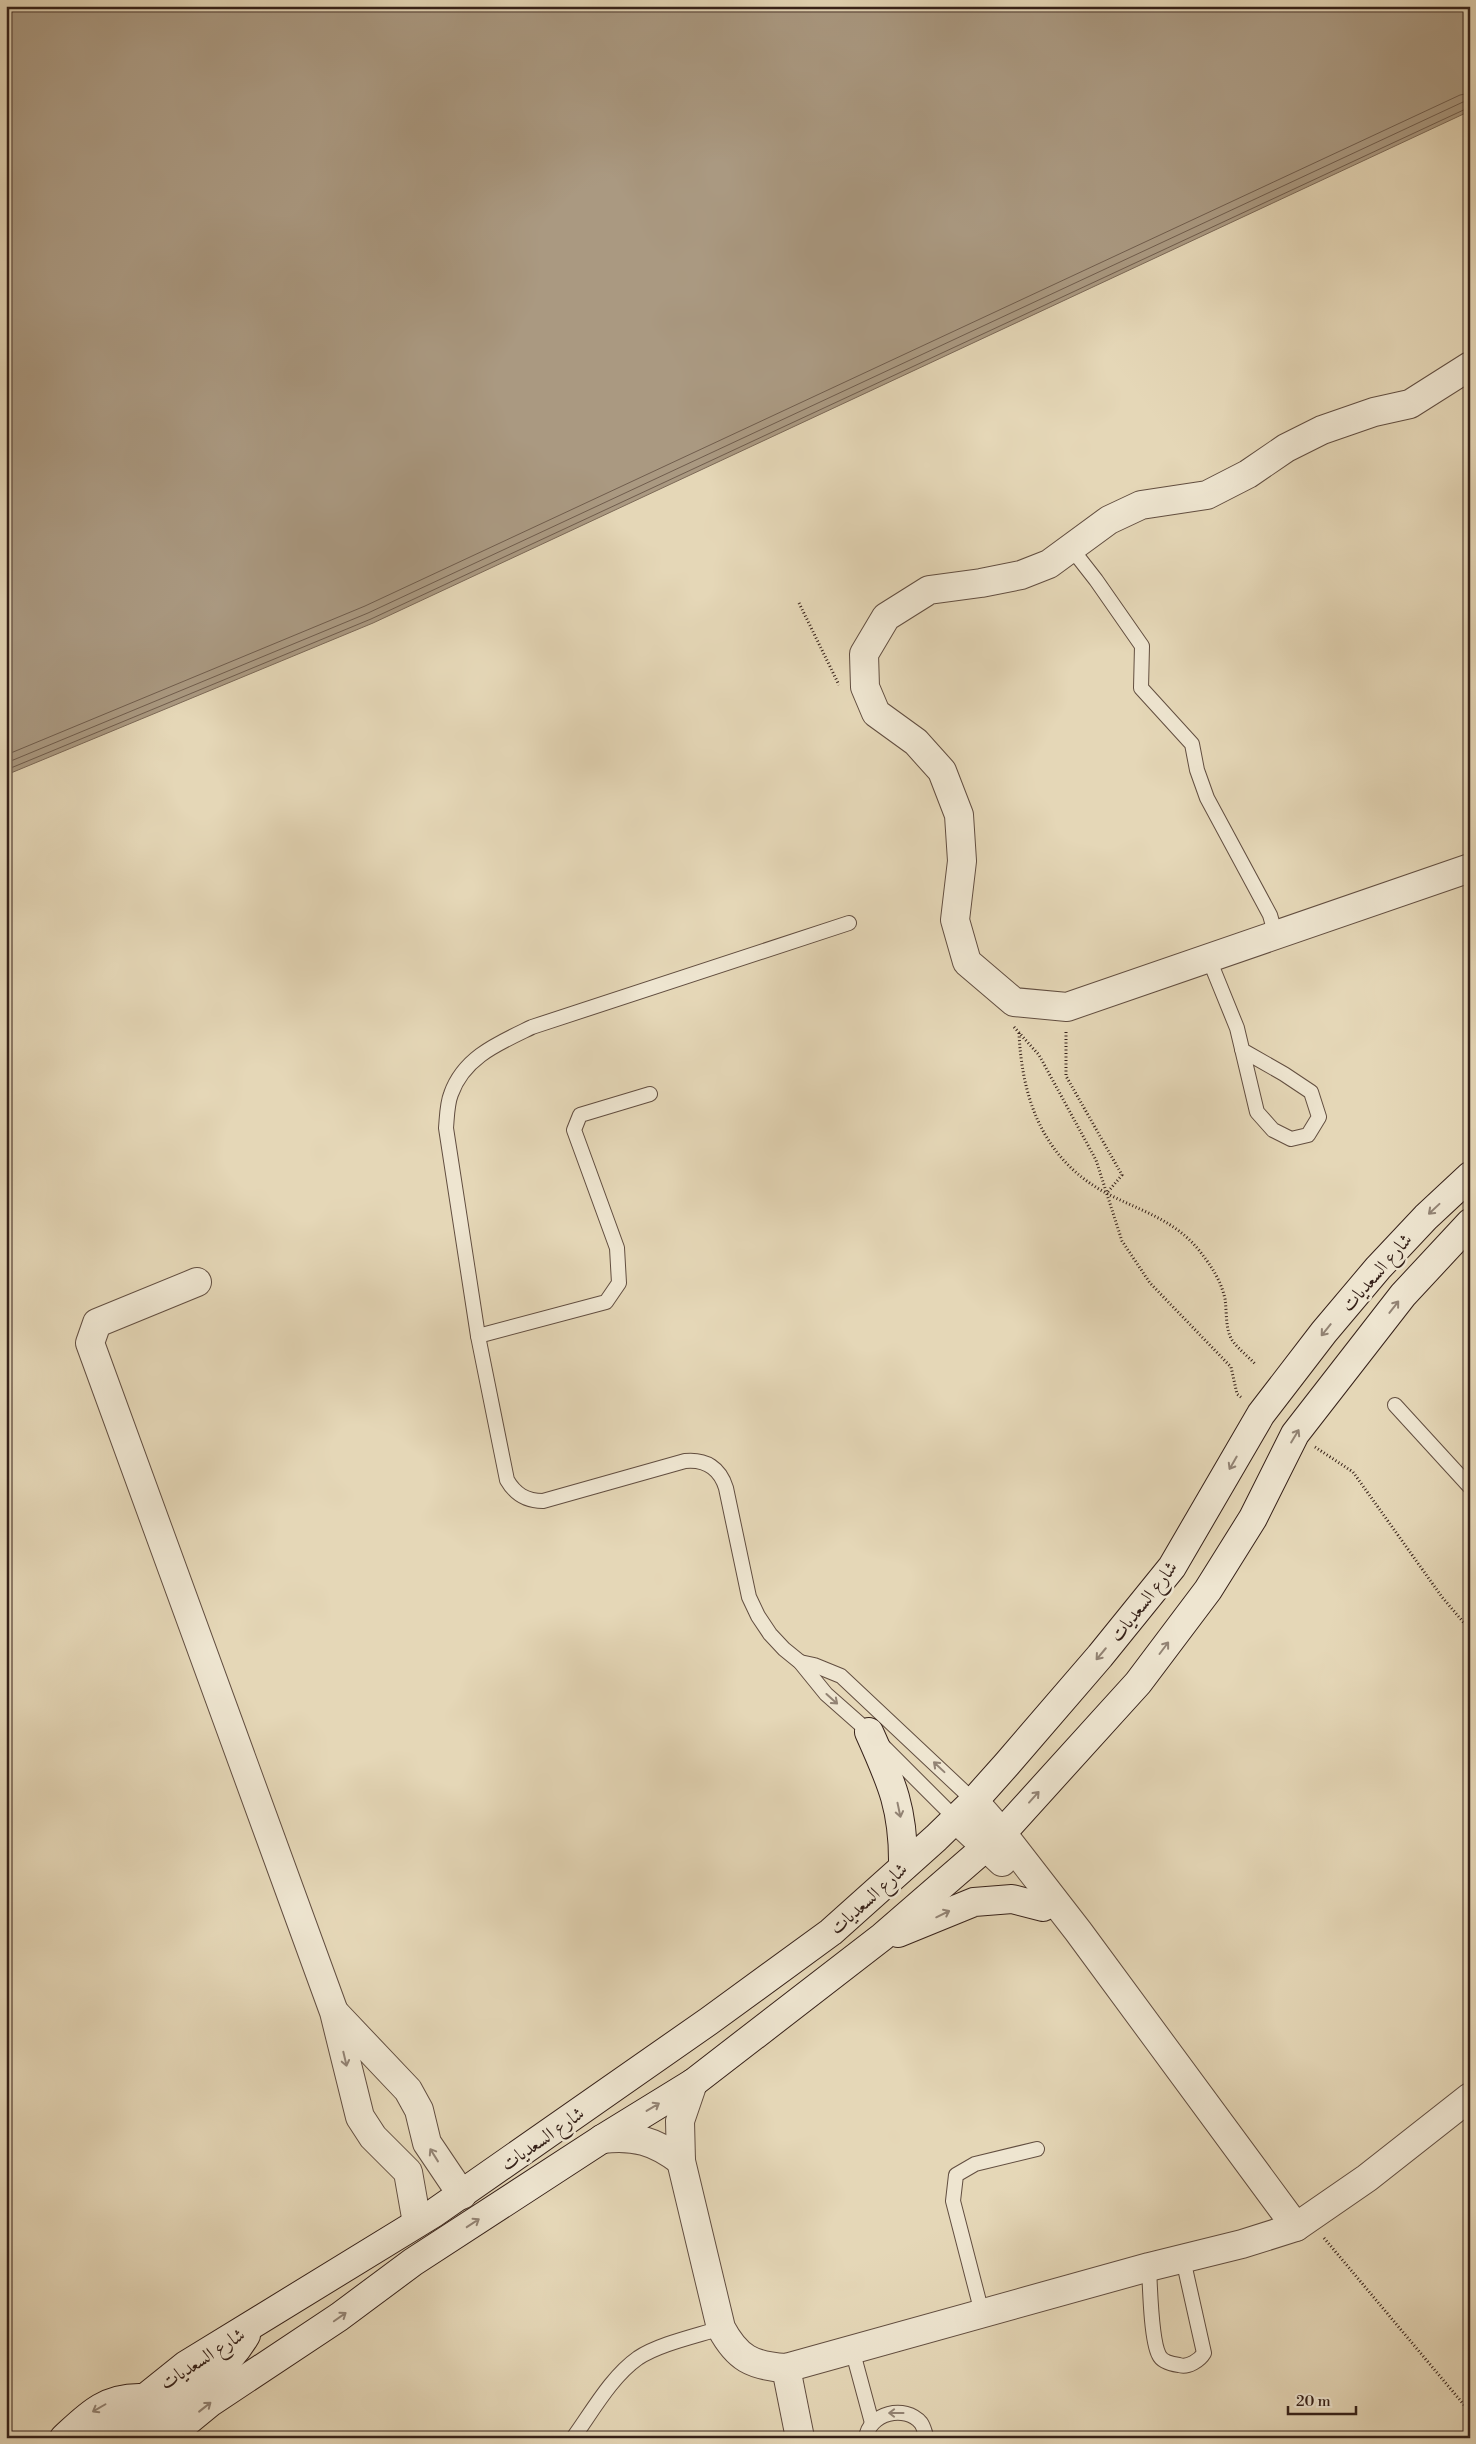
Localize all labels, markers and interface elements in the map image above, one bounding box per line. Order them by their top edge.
one-way arrow [1427,1203,1440,1215]
street label: شارع السعديات [1336,1228,1420,1319]
one-way arrow [1388,1301,1399,1314]
one-way arrow [1320,1324,1331,1337]
one-way arrow [1290,1429,1300,1443]
one-way arrow [1227,1456,1237,1470]
street label: شارع السعديات [1105,1556,1185,1649]
one-way arrow [1159,1641,1169,1655]
one-way arrow [1096,1648,1107,1661]
one-way arrow [826,1693,839,1705]
one-way arrow [932,1761,945,1773]
one-way arrow [1028,1791,1040,1804]
one-way arrow [895,1802,905,1818]
street label: شارع السعديات [825,1858,915,1942]
one-way arrow [936,1909,951,1919]
one-way arrow [341,2051,350,2067]
street label: شارع السعديات [496,2101,591,2179]
one-way arrow [646,2102,660,2112]
one-way arrow [428,2149,438,2163]
one-way arrow [465,2218,479,2228]
one-way arrow [332,2312,346,2322]
street label: شارع السعديات [155,2322,251,2398]
scale bar [1288,2384,1356,2416]
text: 20 m [1296,2392,1331,2411]
one-way arrow [198,2402,211,2413]
one-way arrow [93,2404,107,2414]
one-way arrow [889,2408,905,2418]

